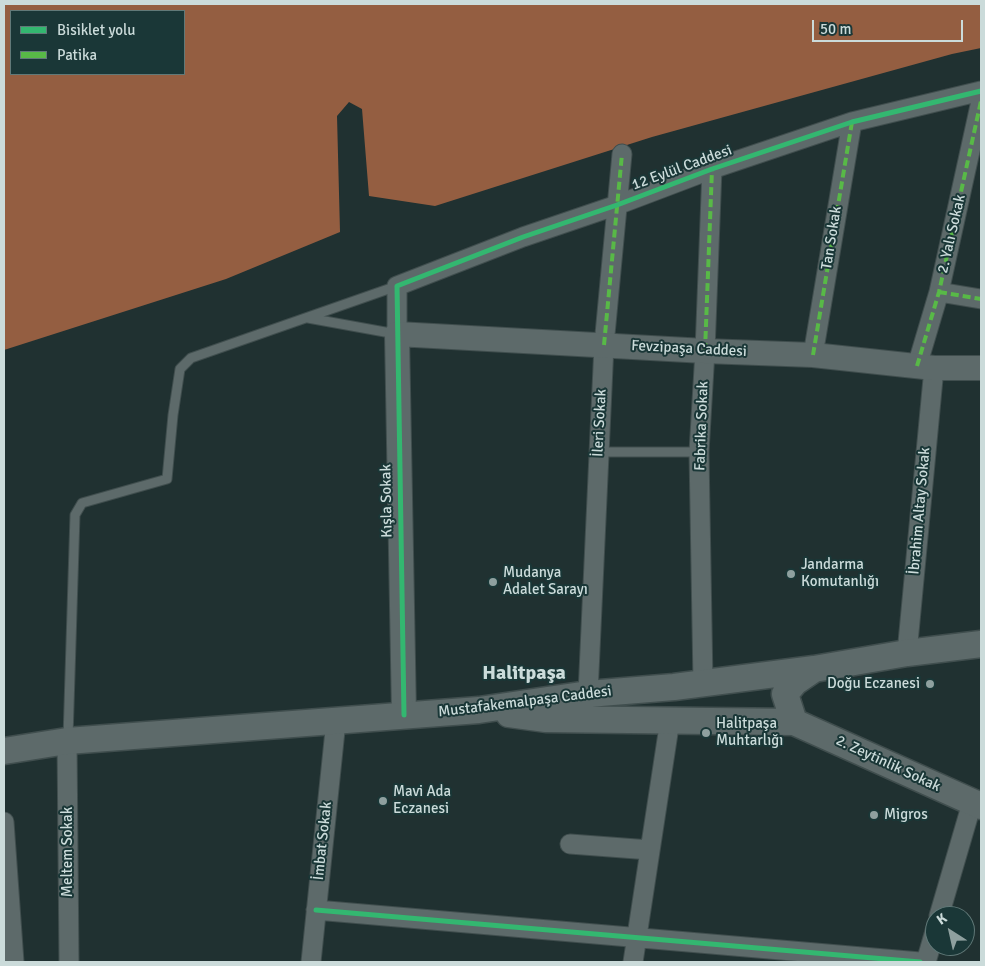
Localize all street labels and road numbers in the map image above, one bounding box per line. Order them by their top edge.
street label: 12 Eylül Caddesi [629,142,735,194]
street label: 2. Yalı Sokak [934,193,970,275]
street label: Tan Sokak [818,205,846,271]
street label: Fevzipaşa Caddesi [631,337,747,361]
street label: Fabrika Sokak [691,381,713,471]
street label: İleri Sokak [589,389,611,457]
street label: İbrahim Altay Sokak [905,447,935,575]
street label: Kışla Sokak [377,464,397,538]
street label: Mustafakemalpaşa Caddesi [437,682,613,722]
street label: 2. Zeytinlik Sokak [833,732,943,796]
street label: İmbat Sokak [310,801,336,881]
street label: Meltem Sokak [59,807,77,897]

